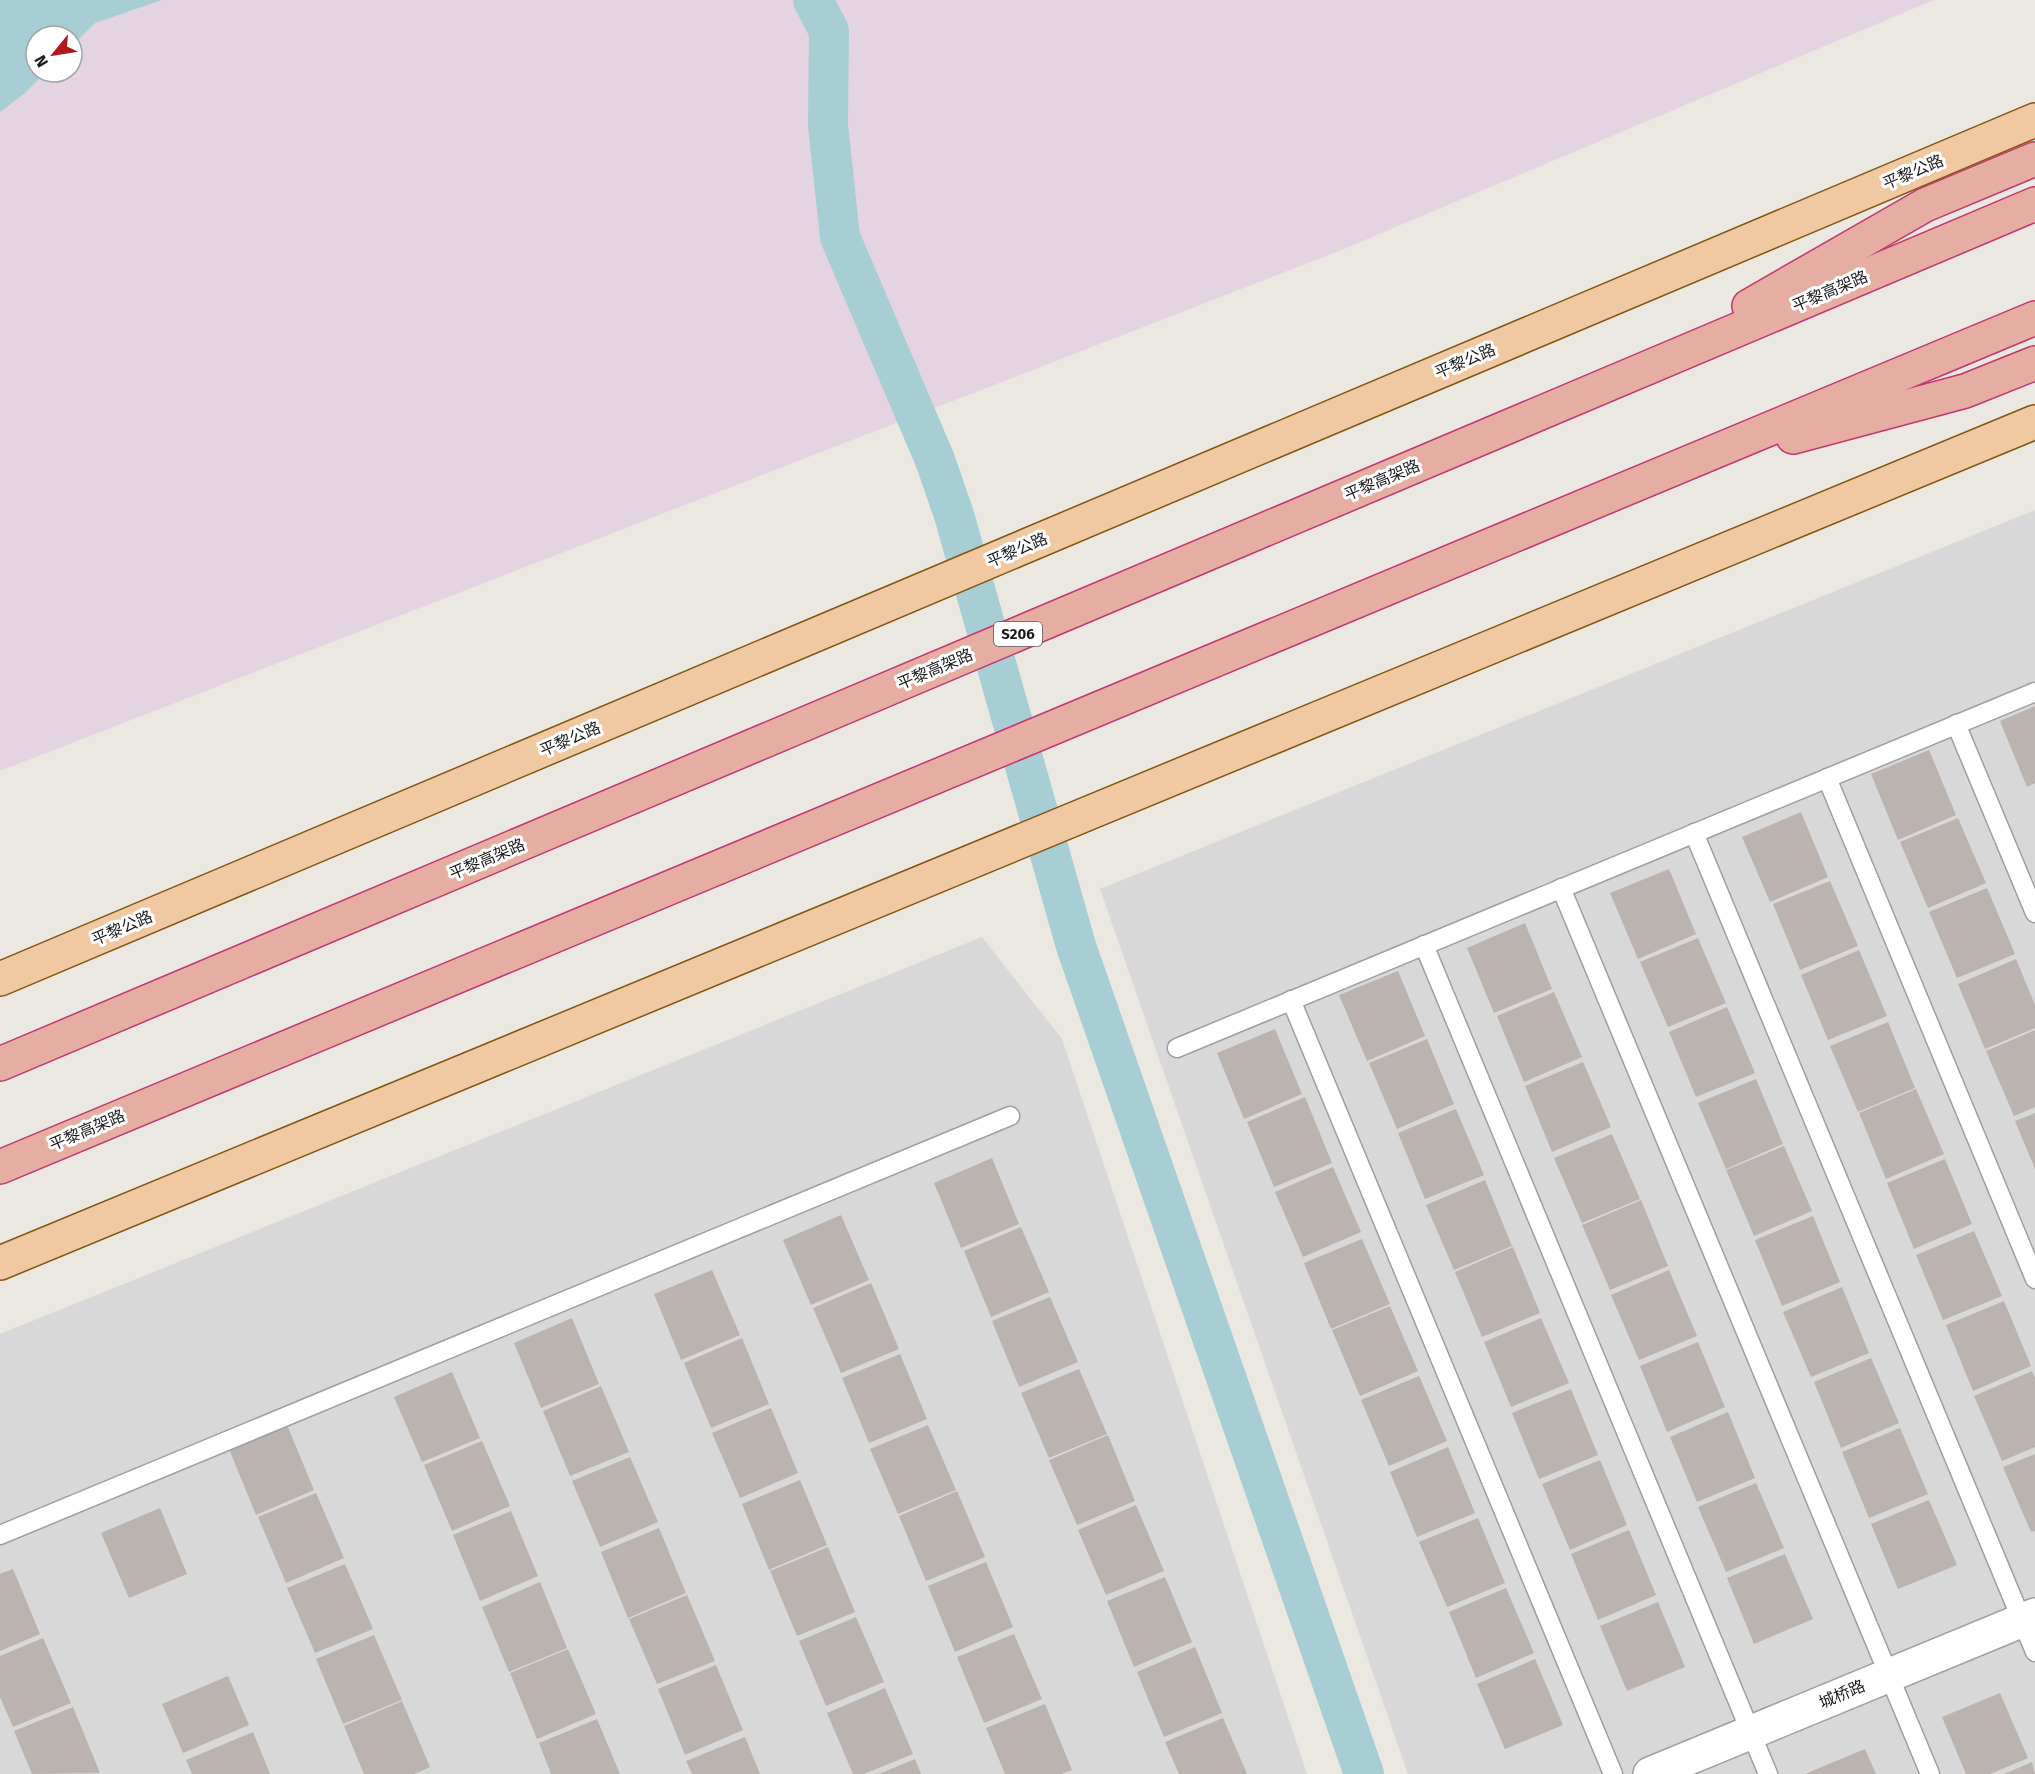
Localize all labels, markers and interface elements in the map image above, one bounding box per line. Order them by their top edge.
north arrow [24,24,84,84]
text: N [31,52,52,71]
street label: 平黎公路 [1880,151,1946,193]
street label: 平黎高架路 [1789,267,1871,315]
street label: 平黎公路 [1432,340,1498,382]
street label: 平黎高架路 [1341,456,1423,504]
street label: 平黎公路 [984,529,1050,571]
road number: S206 [994,622,1042,646]
street label: 平黎高架路 [894,645,976,693]
street label: 平黎公路 [537,718,603,760]
street label: 平黎高架路 [446,835,528,883]
street label: 平黎公路 [89,907,155,949]
street label: 平黎高架路 [46,1106,128,1154]
street label: 城桥路 [1816,1676,1868,1712]

